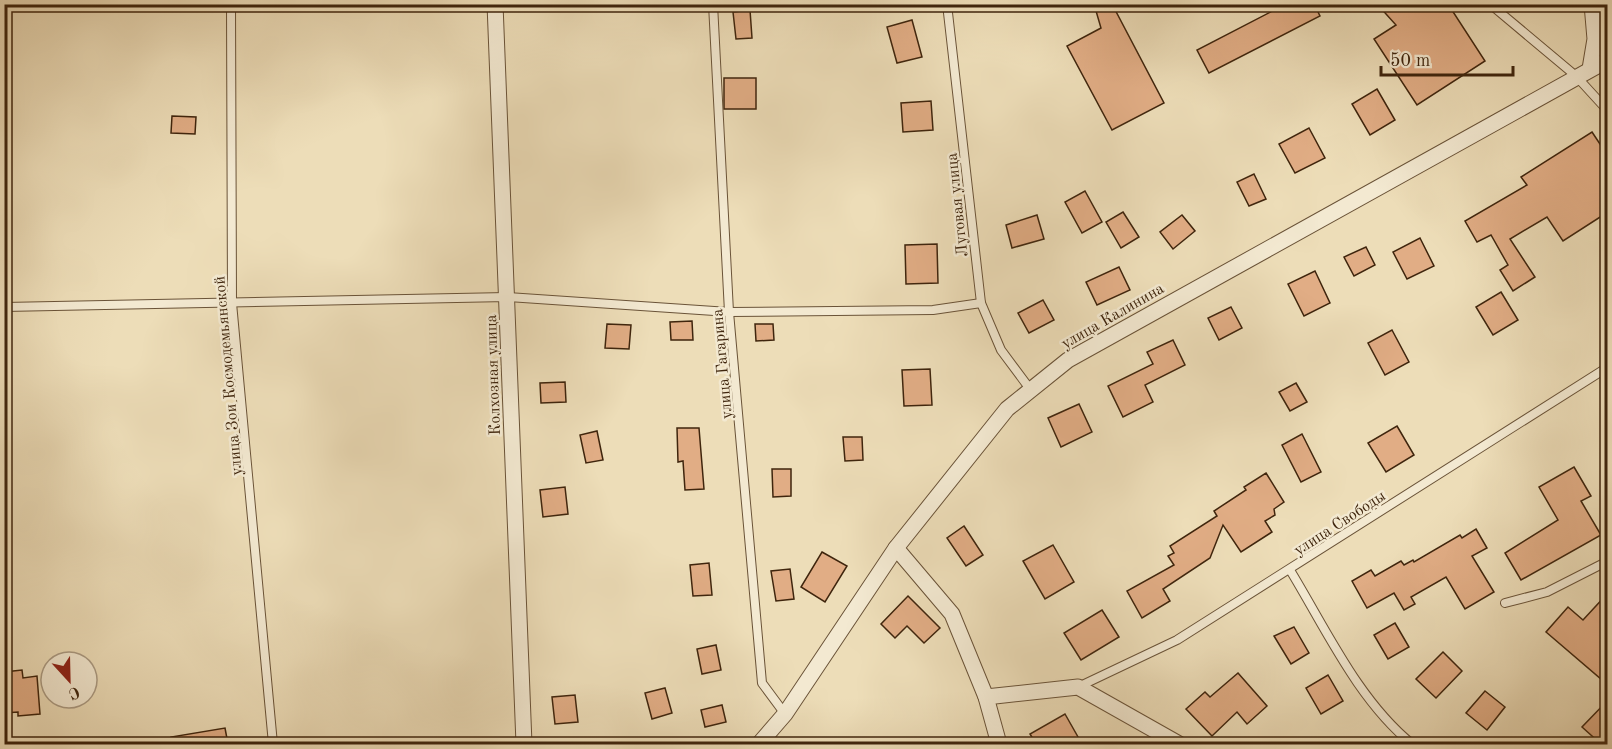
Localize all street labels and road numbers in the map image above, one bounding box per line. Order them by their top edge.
street label: Луговая улица [945,152,971,258]
street label: улица Зои Космодемьянской [212,275,246,476]
street label: улица Калинина [1059,281,1167,353]
street label: улица Гагарина [710,308,736,420]
street label: Колхозная улица [484,314,504,436]
street label: улица Свободы [1291,488,1389,559]

